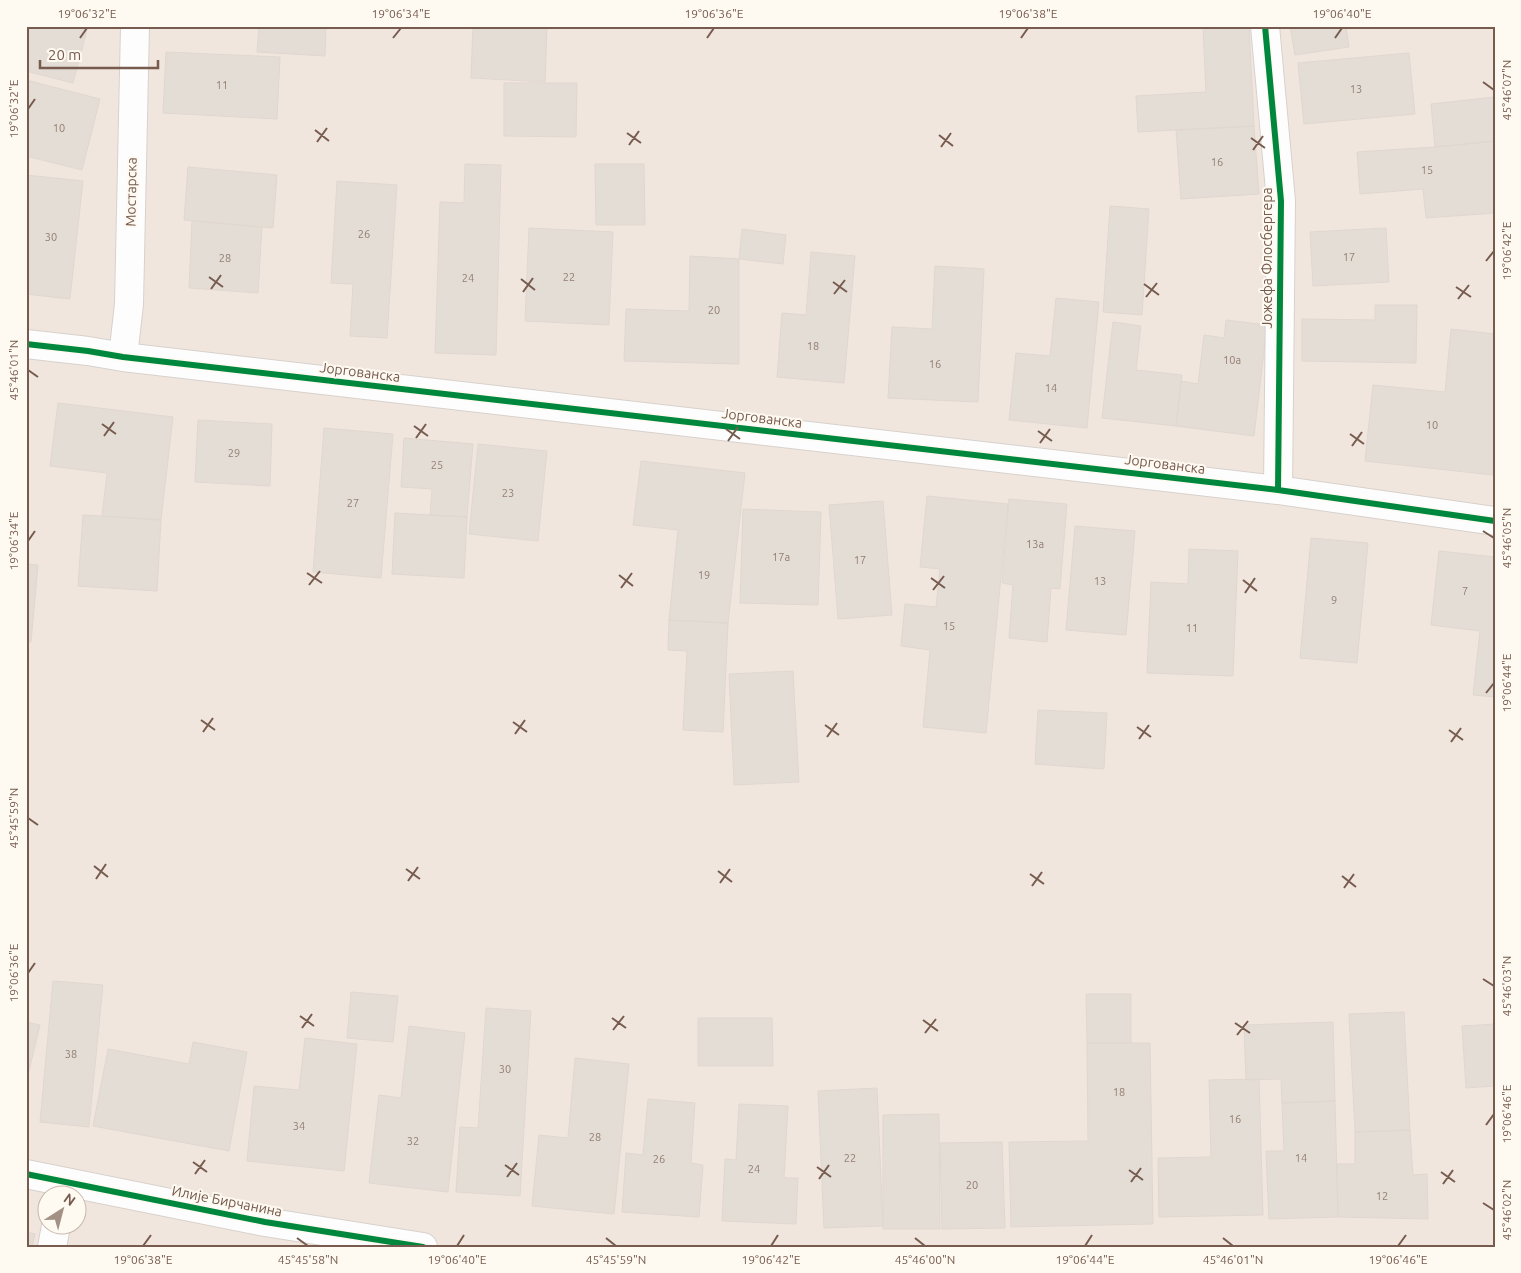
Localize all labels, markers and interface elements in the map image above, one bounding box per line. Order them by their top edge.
text: 19°06'32"E [58,7,117,20]
text: 19°06'34"E [372,7,431,20]
text: 19°06'36"E [685,7,744,20]
text: 19°06'38"E [999,7,1058,20]
text: 19°06'40"E [1313,7,1372,20]
scale bar [40,38,158,70]
text: 20 m [48,46,81,63]
text: 45°46'07"N [1500,60,1513,120]
text: 19°06'32"E [7,79,20,138]
house number: 11 [216,79,228,91]
house number: 13 [1350,83,1362,95]
house number: 10 [53,122,65,134]
house number: 16 [1211,156,1223,168]
street label: Мостарска [122,157,140,227]
house number: 15 [1421,164,1433,176]
street label: Јожефа Флосбергера [1259,187,1275,329]
text: 19°06'42"E [1500,221,1513,280]
house number: 26 [358,228,370,240]
house number: 30 [45,231,57,243]
house number: 17 [1343,251,1355,263]
house number: 28 [219,252,231,264]
house number: 22 [563,271,575,283]
house number: 24 [462,272,474,284]
house number: 20 [708,304,720,316]
text: 45°46'01"N [7,340,20,400]
house number: 18 [807,340,819,352]
house number: 10a [1223,354,1241,366]
house number: 16 [929,358,941,370]
street label: Јоргованска [319,359,401,385]
house number: 14 [1045,382,1057,394]
street label: Јоргованска [721,405,803,431]
house number: 10 [1426,419,1438,431]
house number: 29 [228,447,240,459]
street label: Јоргованска [1124,451,1206,477]
house number: 25 [431,459,443,471]
house number: 23 [502,487,514,499]
house number: 27 [347,497,359,509]
text: 45°46'05"N [1500,508,1513,568]
text: 19°06'34"E [7,511,20,570]
house number: 13a [1026,538,1044,550]
house number: 17a [772,551,790,563]
house number: 17 [854,554,866,566]
house number: 19 [698,569,710,581]
house number: 13 [1094,575,1106,587]
house number: 7 [1462,585,1468,597]
house number: 9 [1331,594,1337,606]
house number: 15 [943,620,955,632]
house number: 11 [1186,622,1198,634]
text: 19°06'44"E [1500,653,1513,712]
text: 45°45'59"N [7,788,20,848]
text: 19°06'36"E [7,943,20,1002]
text: 45°46'03"N [1500,956,1513,1016]
house number: 38 [65,1048,77,1060]
house number: 30 [499,1063,511,1075]
text: 19°06'46"E [1500,1084,1513,1143]
house number: 18 [1113,1086,1125,1098]
house number: 16 [1229,1113,1241,1125]
house number: 34 [293,1120,305,1132]
house number: 28 [589,1131,601,1143]
house number: 32 [407,1135,419,1147]
house number: 22 [844,1152,856,1164]
house number: 14 [1295,1152,1307,1164]
house number: 26 [653,1153,665,1165]
house number: 24 [748,1163,760,1175]
house number: 20 [966,1179,978,1191]
text: 45°46'02"N [1500,1180,1513,1240]
street label: Илије Бирчанина [170,1182,284,1220]
north arrow [38,1186,88,1236]
text: N [61,1190,79,1209]
house number: 12 [1376,1190,1388,1202]
text: 19°06'38"E [114,1253,173,1266]
text: 45°45'58"N [278,1253,338,1266]
text: 19°06'40"E [428,1253,487,1266]
text: 45°45'59"N [586,1253,646,1266]
text: 19°06'42"E [742,1253,801,1266]
text: 45°46'00"N [895,1253,955,1266]
text: 19°06'44"E [1056,1253,1115,1266]
text: 45°46'01"N [1203,1253,1263,1266]
text: 19°06'46"E [1369,1253,1428,1266]

